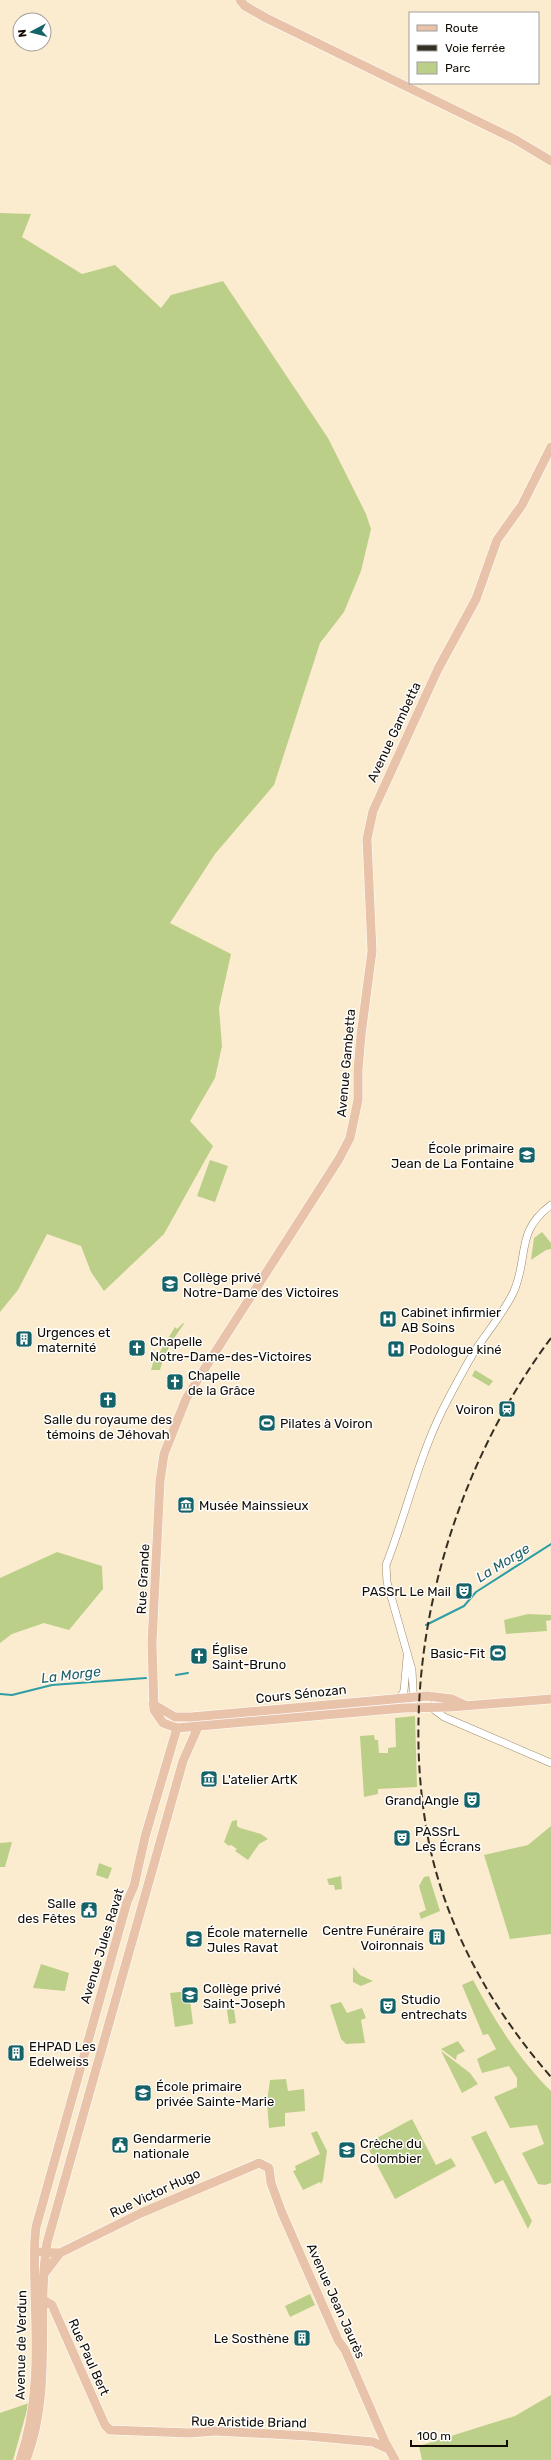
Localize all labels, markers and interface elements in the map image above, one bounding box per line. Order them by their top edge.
north arrow [12,12,52,52]
legend [409,12,539,84]
text: Route [445,21,479,35]
text: N [16,28,30,38]
text: Voie ferrée [445,41,505,55]
text: Parc [445,61,471,75]
street label: Avenue Gambetta [364,680,424,784]
street label: Avenue Gambetta [334,1008,358,1118]
place label: École primaire Jean de La Fontaine [391,1141,514,1171]
school or university icon: École primaire Jean de La Fontaine [517,1145,537,1165]
place label: Collège privé Notre-Dame des Victoires [183,1270,339,1300]
school or university icon: Collège privé Notre-Dame des Victoires [160,1274,180,1294]
place label: Cabinet infirmier AB Soins [401,1305,501,1335]
hospital icon: Cabinet infirmier AB Soins [378,1309,398,1329]
place label: Urgences et maternité [37,1325,110,1355]
building icon: Urgences et maternité [14,1329,34,1349]
place label: Chapelle Notre-Dame-des-Victoires [150,1334,312,1364]
church icon: Chapelle Notre-Dame-des-Victoires [127,1338,147,1358]
hospital icon: Podologue kiné [386,1339,406,1359]
place label: Podologue kiné [409,1342,502,1358]
place label: Chapelle de la Grâce [188,1368,255,1398]
church icon: Chapelle de la Grâce [165,1372,185,1392]
church icon: Salle du royaume des témoins de Jéhovah [98,1390,118,1410]
station icon: Voiron [497,1399,517,1419]
place label: Voiron [455,1402,494,1417]
place label: Salle du royaume des témoins de Jéhovah [44,1412,173,1442]
sports icon: Pilates à Voiron [257,1413,277,1433]
place label: Pilates à Voiron [280,1416,373,1431]
museum icon: Musée Mainssieux [176,1495,196,1515]
place label: Musée Mainssieux [199,1498,309,1513]
water label: La Morge [473,1540,533,1586]
street label: Rue Grande [134,1543,152,1615]
theatre icon: PASSrL Le Mail [454,1581,474,1601]
place label: PASSrL Le Mail [362,1584,451,1599]
place label: Église Saint-Bruno [212,1642,286,1672]
sports icon: Basic-Fit [488,1643,508,1663]
church icon: Église Saint-Bruno [189,1646,209,1666]
place label: Basic-Fit [430,1646,485,1661]
water label: La Morge [40,1663,102,1687]
street label: Cours Sénozan [255,1682,347,1706]
museum icon: L'atelier ArtK [199,1769,219,1789]
place label: L'atelier ArtK [222,1772,298,1787]
theatre icon: Grand Angle [462,1790,482,1810]
place label: Grand Angle [385,1793,459,1809]
place label: PASSrL Les Écrans [415,1824,481,1854]
theatre icon: PASSrL Les Écrans [392,1828,412,1848]
street label: Avenue Jules Ravat [77,1887,127,2005]
place label: Salle des Fêtes [17,1896,76,1926]
public building icon: Salle des Fêtes [79,1900,99,1920]
place label: Centre Funéraire Voironnais [322,1923,424,1953]
place label: École maternelle Jules Ravat [207,1925,308,1955]
building icon: Centre Funéraire Voironnais [427,1927,447,1947]
school or university icon: École maternelle Jules Ravat [184,1929,204,1949]
place label: Collège privé Saint-Joseph [203,1981,286,2011]
school or university icon: Collège privé Saint-Joseph [180,1985,200,2005]
place label: Studio entrechats [401,1992,468,2022]
theatre icon: Studio entrechats [378,1996,398,2016]
place label: EHPAD Les Edelweiss [29,2039,96,2069]
building icon: EHPAD Les Edelweiss [6,2043,26,2063]
place label: École primaire privée Sainte-Marie [156,2079,274,2109]
school or university icon: École primaire privée Sainte-Marie [133,2083,153,2103]
place label: Gendarmerie nationale [133,2131,211,2161]
public building icon: Gendarmerie nationale [110,2135,130,2155]
place label: Crèche du Colombier [360,2136,422,2166]
school or university icon: Crèche du Colombier [337,2140,357,2160]
street label: Rue Victor Hugo [107,2166,203,2221]
street label: Avenue Jean Jaurès [304,2241,368,2361]
street label: Avenue de Verdun [13,2290,29,2400]
street label: Rue Paul Bert [65,2316,113,2398]
building icon: Le Sosthène [292,2328,312,2348]
place label: Le Sosthène [214,2331,289,2346]
street label: Rue Aristide Briand [191,2413,307,2431]
scale bar [411,2422,507,2448]
text: 100 m [417,2429,451,2443]

